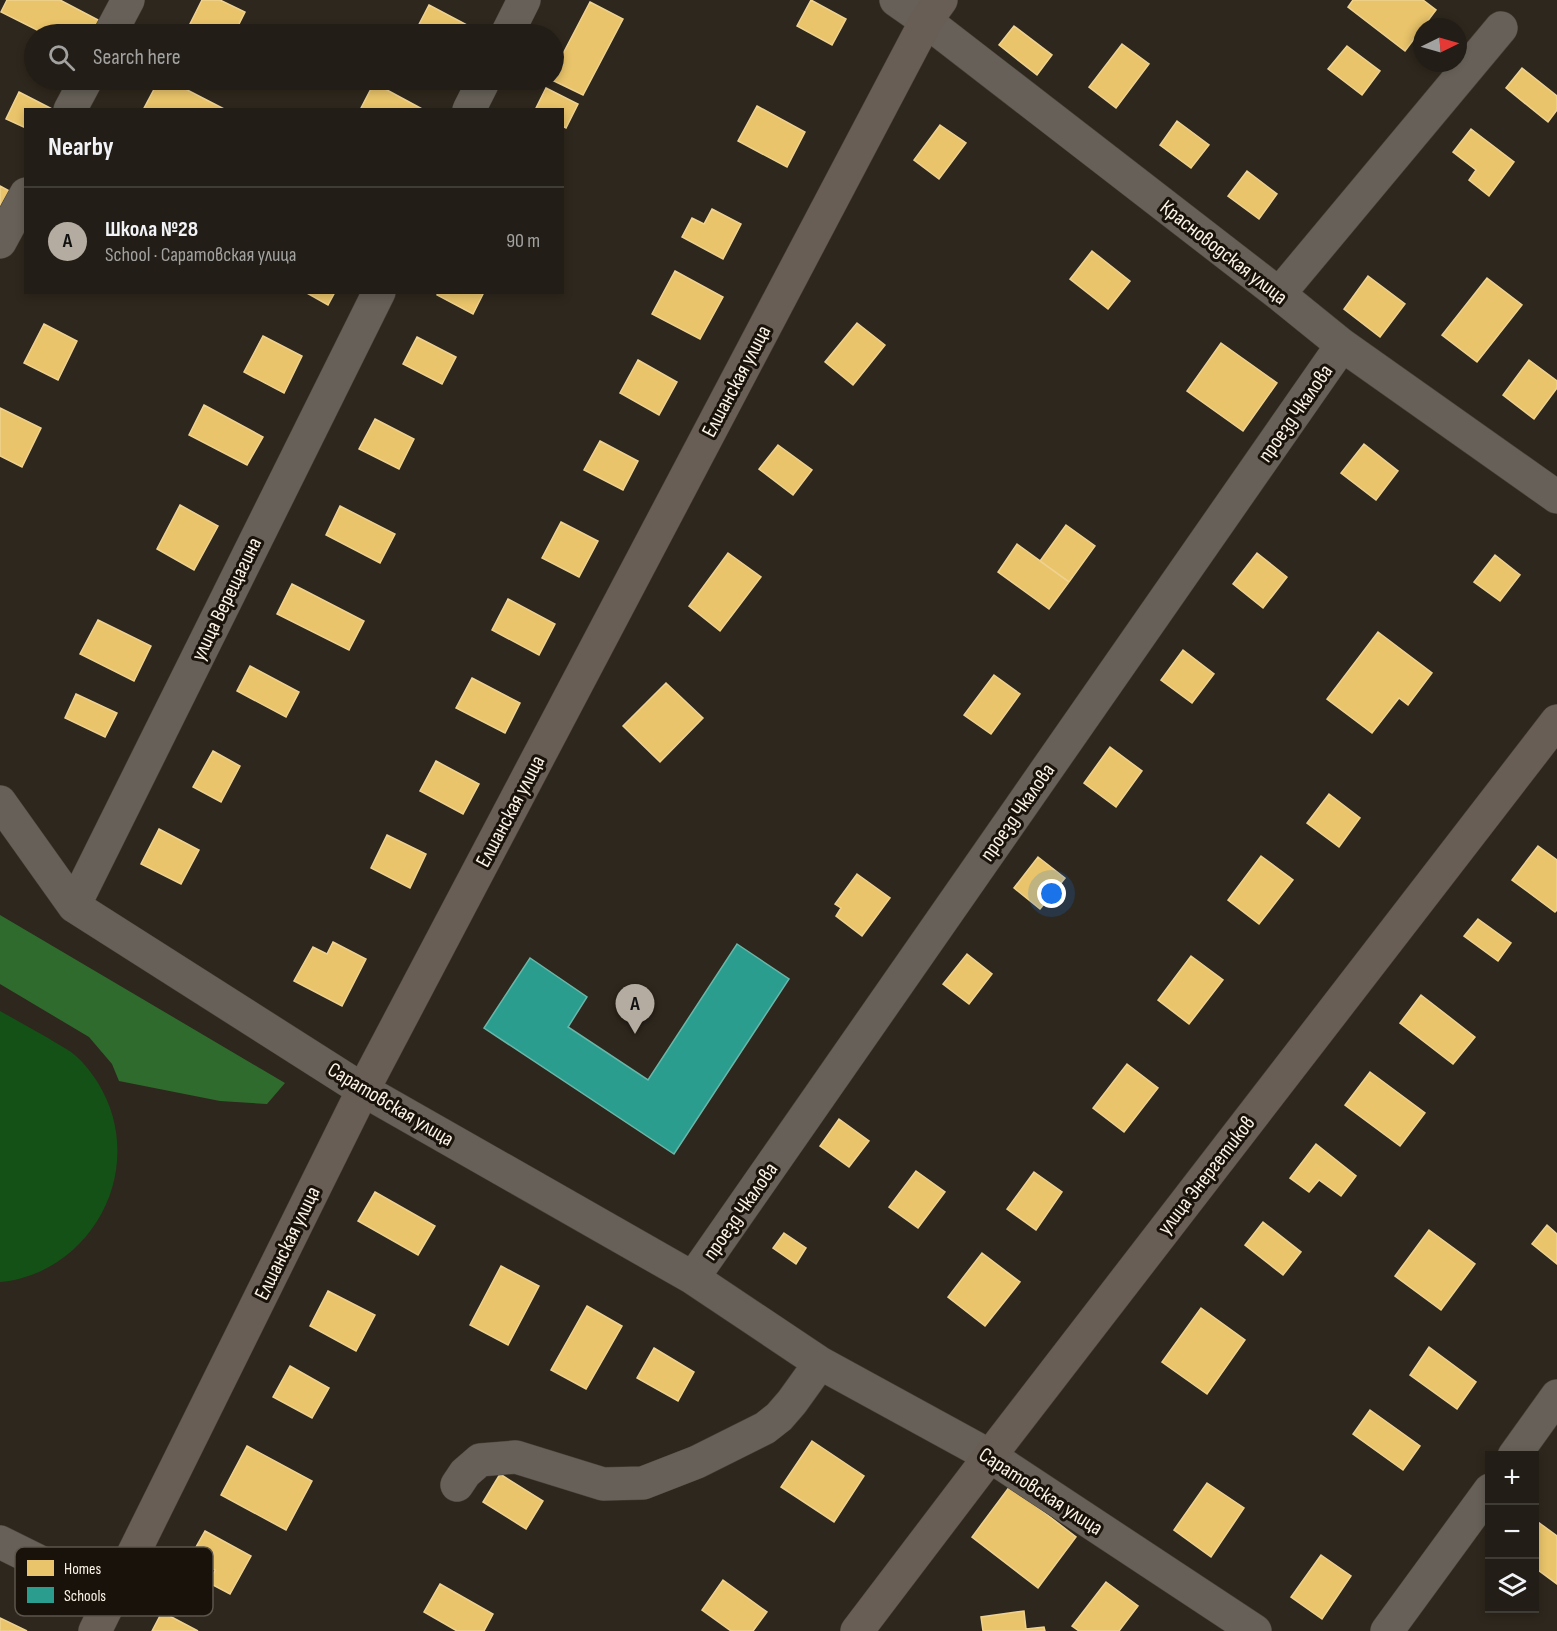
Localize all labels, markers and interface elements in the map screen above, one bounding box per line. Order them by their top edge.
north arrow [1413,18,1467,72]
search box [24,24,564,90]
icon: search [45,41,78,74]
text: Search here [93,44,180,71]
text: Nearby [48,132,114,163]
street label: Красноводская улица [1155,195,1292,310]
text: Школа №28 [105,216,198,243]
text: A [63,229,72,253]
text: 90 m [506,229,540,253]
text: School · Саратовская улица [105,243,296,267]
street label: Елшанская улица [697,321,776,441]
street label: проезд Чкалова [1253,360,1338,467]
street label: улица Верещагина [186,533,267,665]
street label: Елшанская улица [471,751,550,871]
street label: проезд Чкалова [975,759,1060,866]
your location [1037,879,1066,908]
pin: A [616,984,654,1034]
street label: Саратовская улица [323,1057,458,1152]
street label: улица Энергетиков [1152,1111,1260,1240]
street label: проезд Чкалова [698,1158,783,1265]
street label: Елшанская улица [249,1182,326,1304]
street label: Саратовская улица [974,1442,1107,1541]
map controls [1485,1451,1539,1613]
button: + [1485,1451,1539,1505]
button: − [1485,1505,1539,1559]
legend [15,1547,213,1616]
button: layers [1485,1559,1539,1613]
text: Homes [64,1560,101,1579]
text: Schools [64,1587,106,1606]

